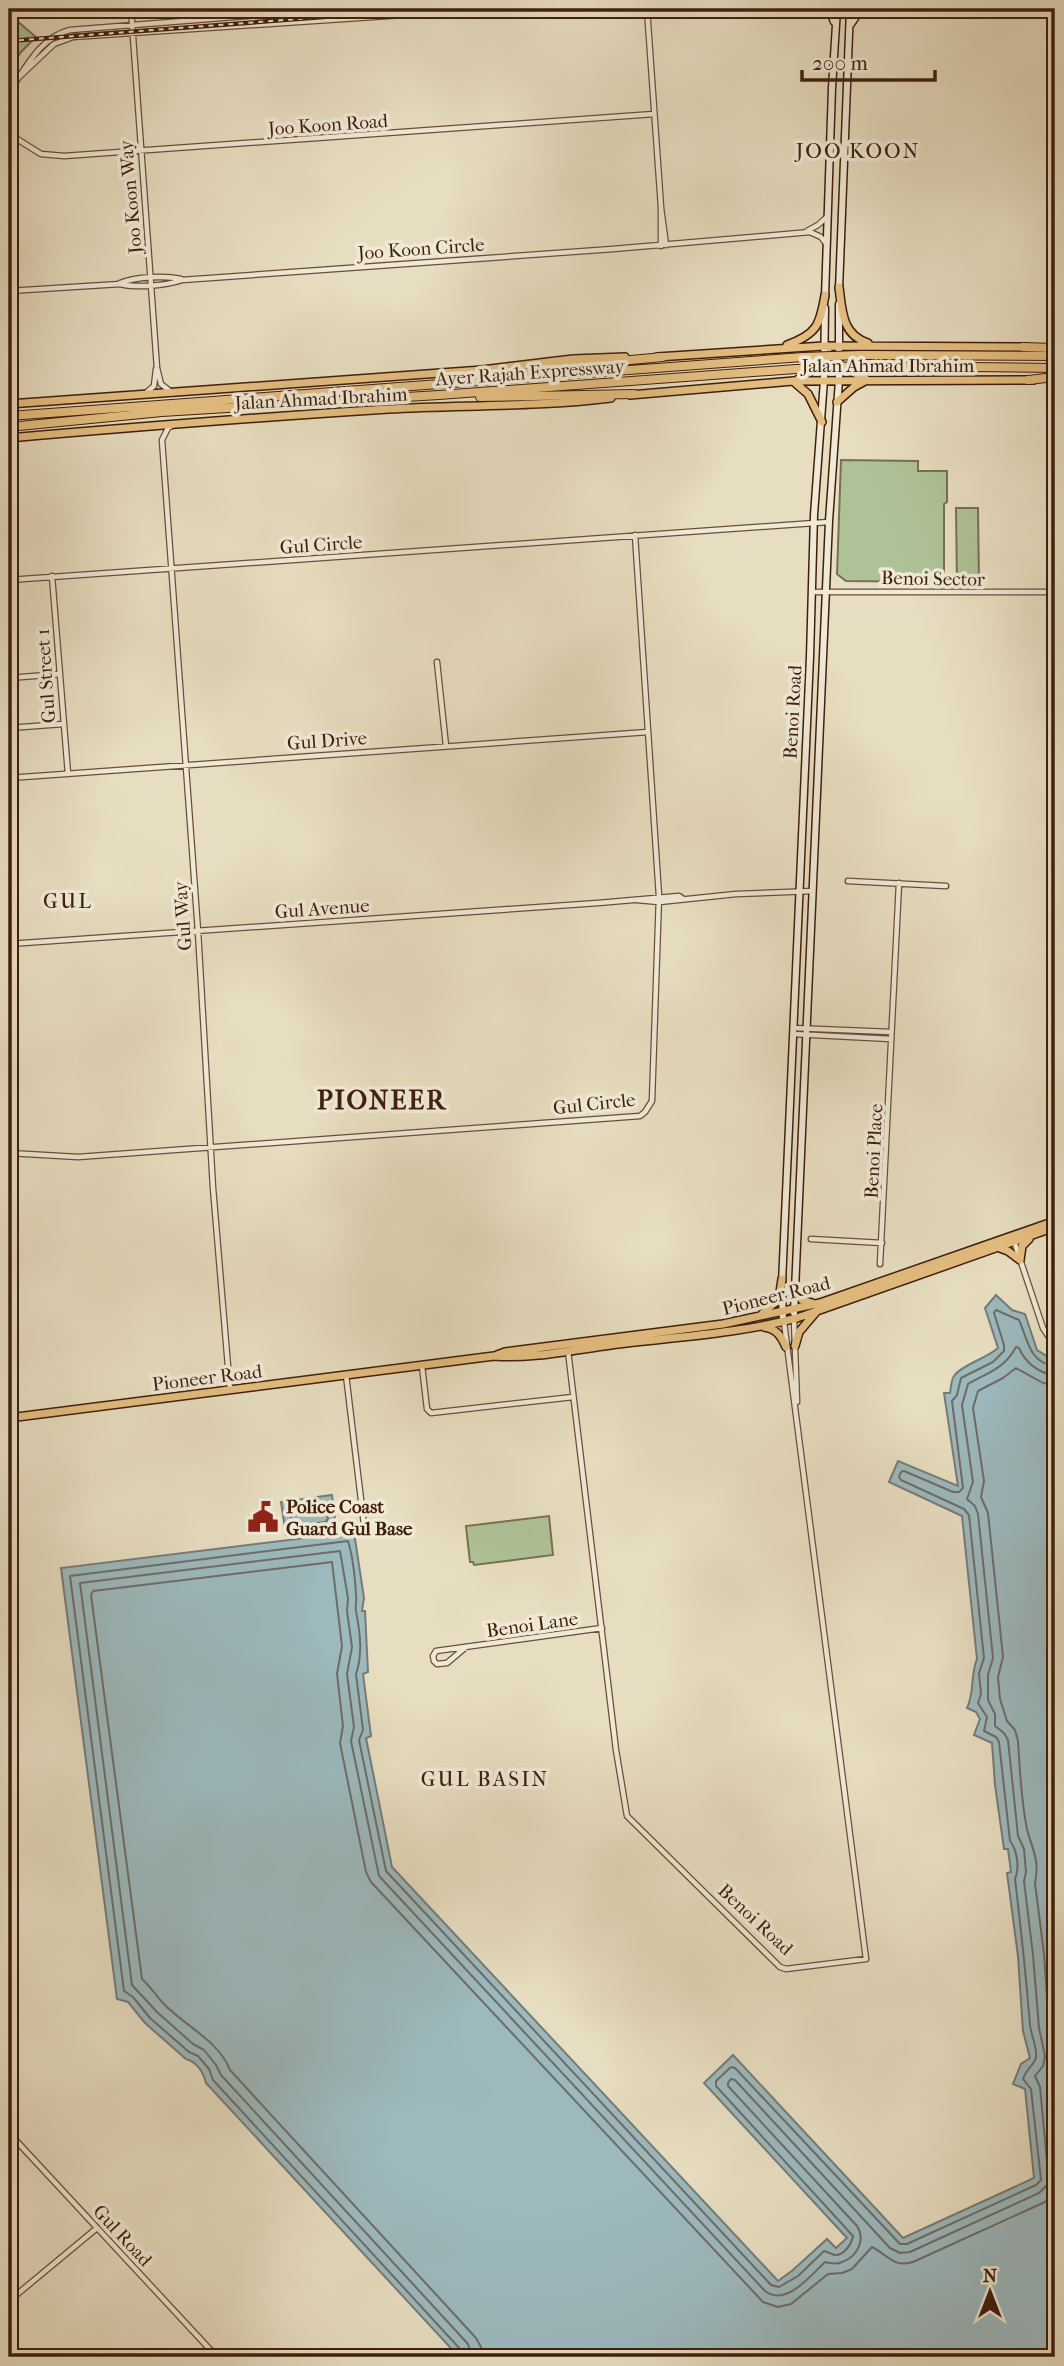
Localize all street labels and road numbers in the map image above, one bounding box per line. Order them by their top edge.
street label: Joo Koon Road [265,110,389,140]
street label: Joo Koon Way [115,138,147,257]
street label: Joo Koon Circle [355,234,485,265]
street label: Ayer Rajah Expressway [434,355,626,391]
street label: Jalan Ahmad Ibrahim [800,355,975,377]
street label: Jalan Ahmad Ibrahim [232,383,408,415]
street label: Gul Circle [279,531,363,559]
street label: Benoi Sector [881,567,986,591]
street label: Gul Street 1 [32,628,60,724]
street label: Benoi Road [780,664,806,760]
street label: Gul Drive [286,727,368,755]
street label: Gul Way [170,880,196,951]
street label: Gul Avenue [274,895,370,923]
street label: Gul Circle [552,1089,636,1119]
street label: Benoi Place [861,1103,887,1199]
street label: Pioneer Road [720,1272,833,1320]
street label: Pioneer Road [151,1360,264,1396]
street label: Benoi Lane [485,1608,579,1642]
street label: Benoi Road [713,1880,798,1960]
street label: Gul Road [88,2200,157,2271]

